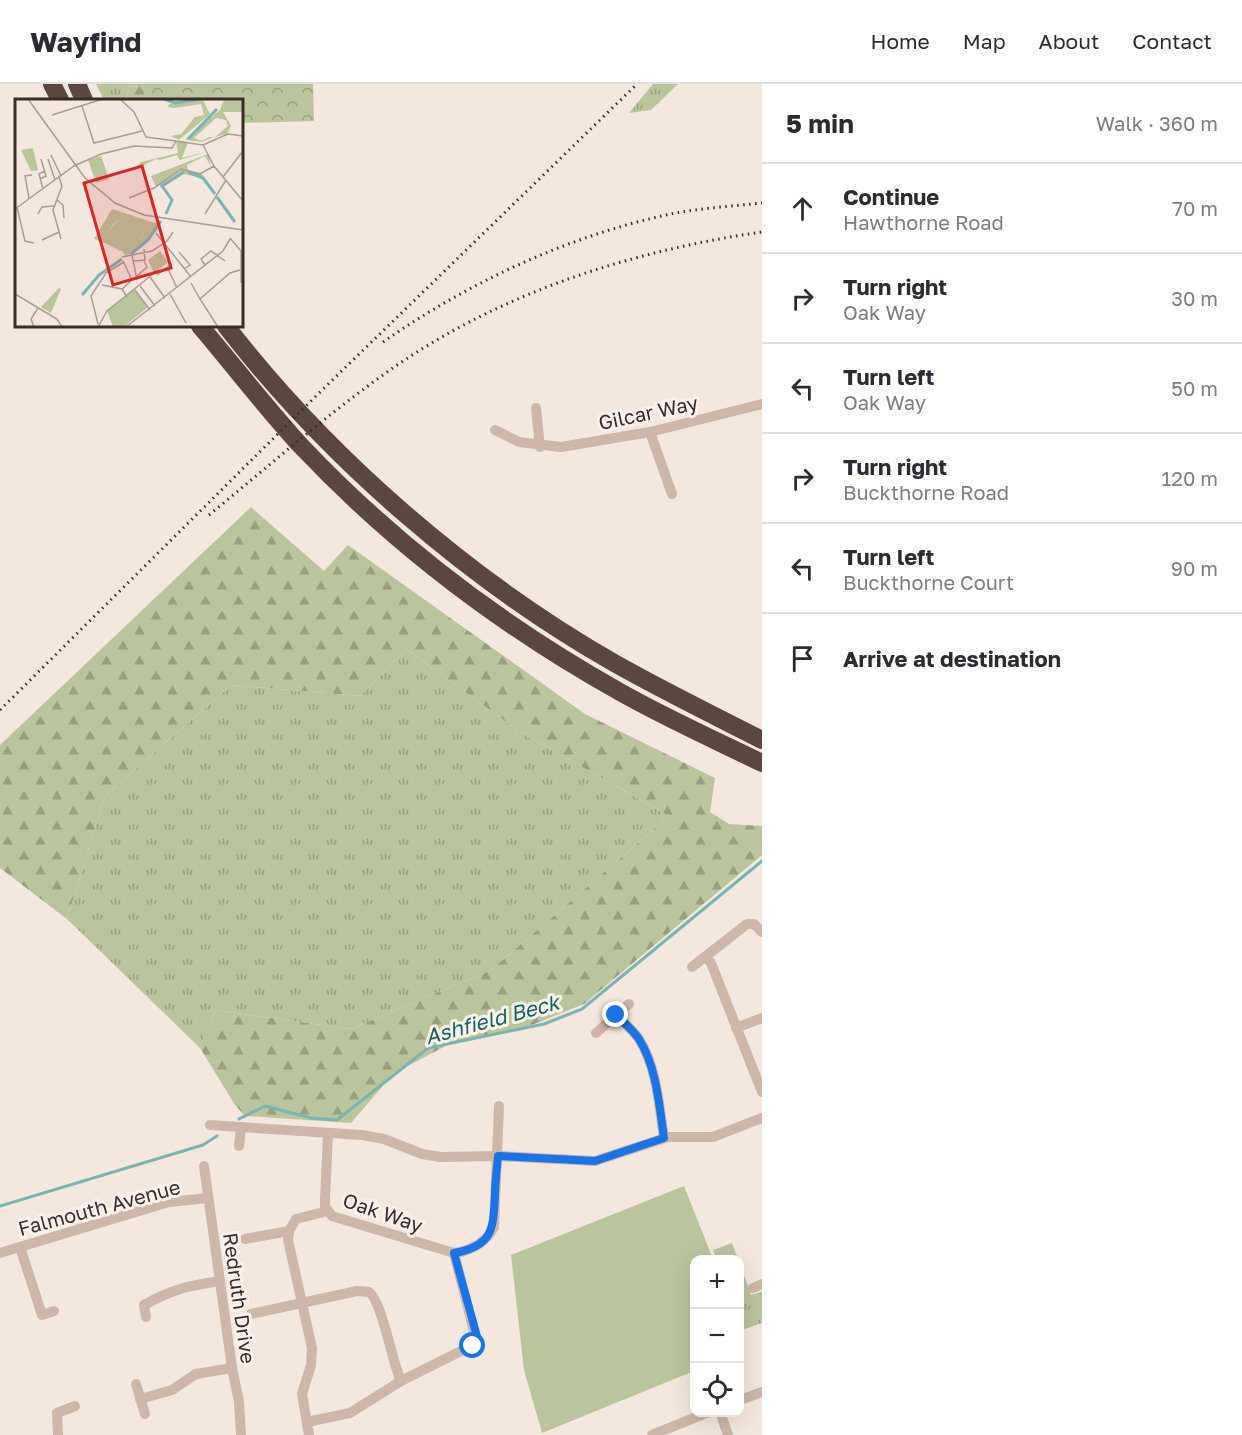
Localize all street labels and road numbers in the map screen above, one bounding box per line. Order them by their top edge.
street label: Gilcar Way [596,390,700,434]
street label: Falmouth Avenue [15,1174,183,1240]
street label: Oak Way [340,1187,426,1237]
street label: Redruth Drive [219,1231,261,1365]

